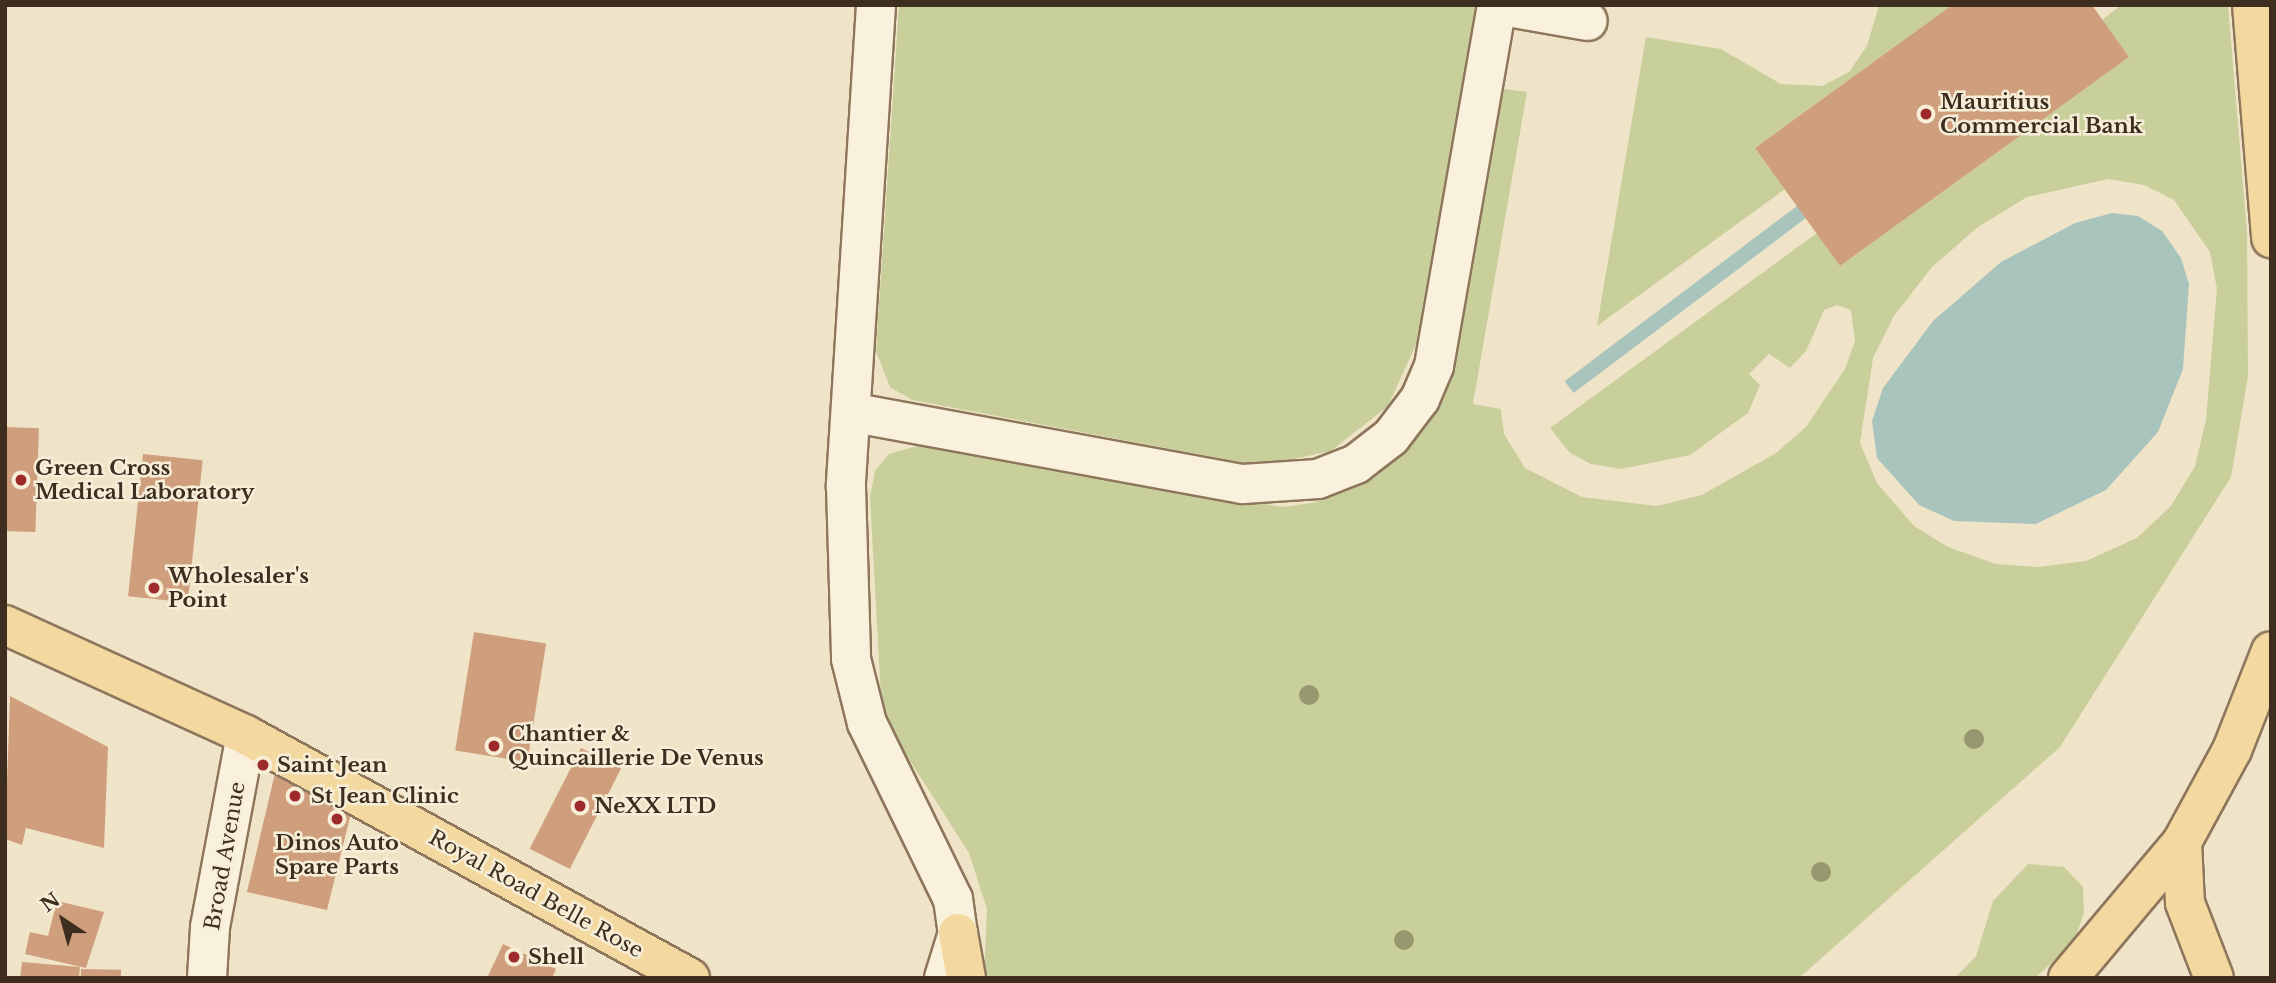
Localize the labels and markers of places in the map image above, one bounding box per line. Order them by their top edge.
place label: Mauritius Commercial Bank [1940,89,2143,139]
marker: Mauritius Commercial Bank [1918,106,1934,122]
place label: Green Cross Medical Laboratory [35,455,254,505]
marker: Green Cross Medical Laboratory [13,472,29,488]
place label: Wholesaler's Point [168,563,309,613]
marker: Wholesaler's Point [146,580,162,596]
place label: Chantier & Quincaillerie De Venus [508,721,765,771]
marker: Chantier & Quincaillerie De Venus [486,738,502,754]
place label: Saint Jean [277,752,387,778]
marker: Saint Jean [255,757,271,773]
place label: St Jean Clinic [311,783,459,809]
marker: St Jean Clinic [285,786,305,806]
place label: NeXX LTD [594,793,717,819]
marker: NeXX LTD [572,798,588,814]
marker: Dinos Auto Spare Parts [329,811,345,827]
place label: Dinos Auto Spare Parts [275,830,399,880]
place label: Shell [528,944,584,970]
marker: Shell [506,949,522,965]

